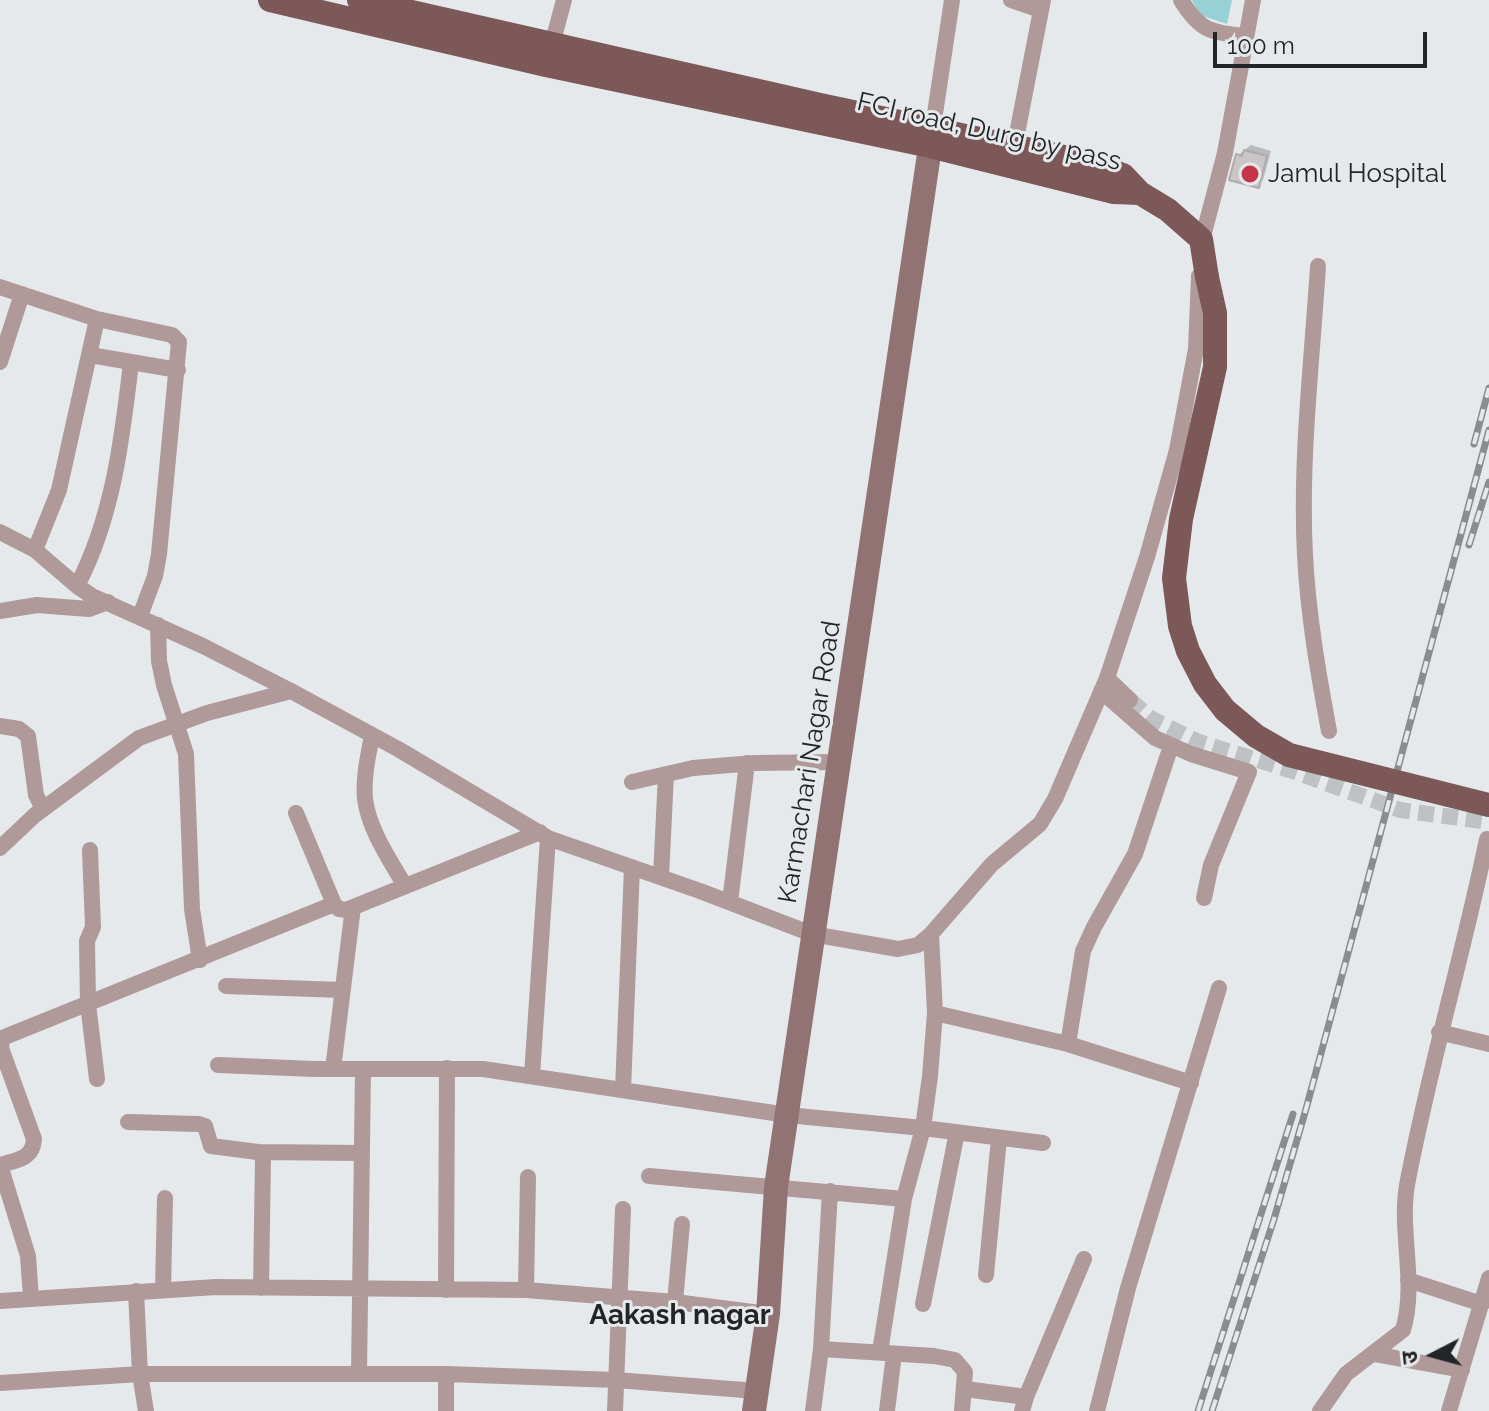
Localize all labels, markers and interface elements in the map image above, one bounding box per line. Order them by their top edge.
scale bar [1217,16,1431,66]
text: 100 m [1227,31,1295,60]
street label: FCI road, Durg by pass [854,86,1124,178]
place label: Jamul Hospital [1268,158,1446,190]
marker: Jamul Hospital [1239,163,1261,185]
street label: Karmachari Nagar Road [772,619,848,905]
district label: Aakash nagar [589,1299,771,1333]
north arrow [1393,1315,1473,1395]
text: उ [1396,1350,1423,1365]

